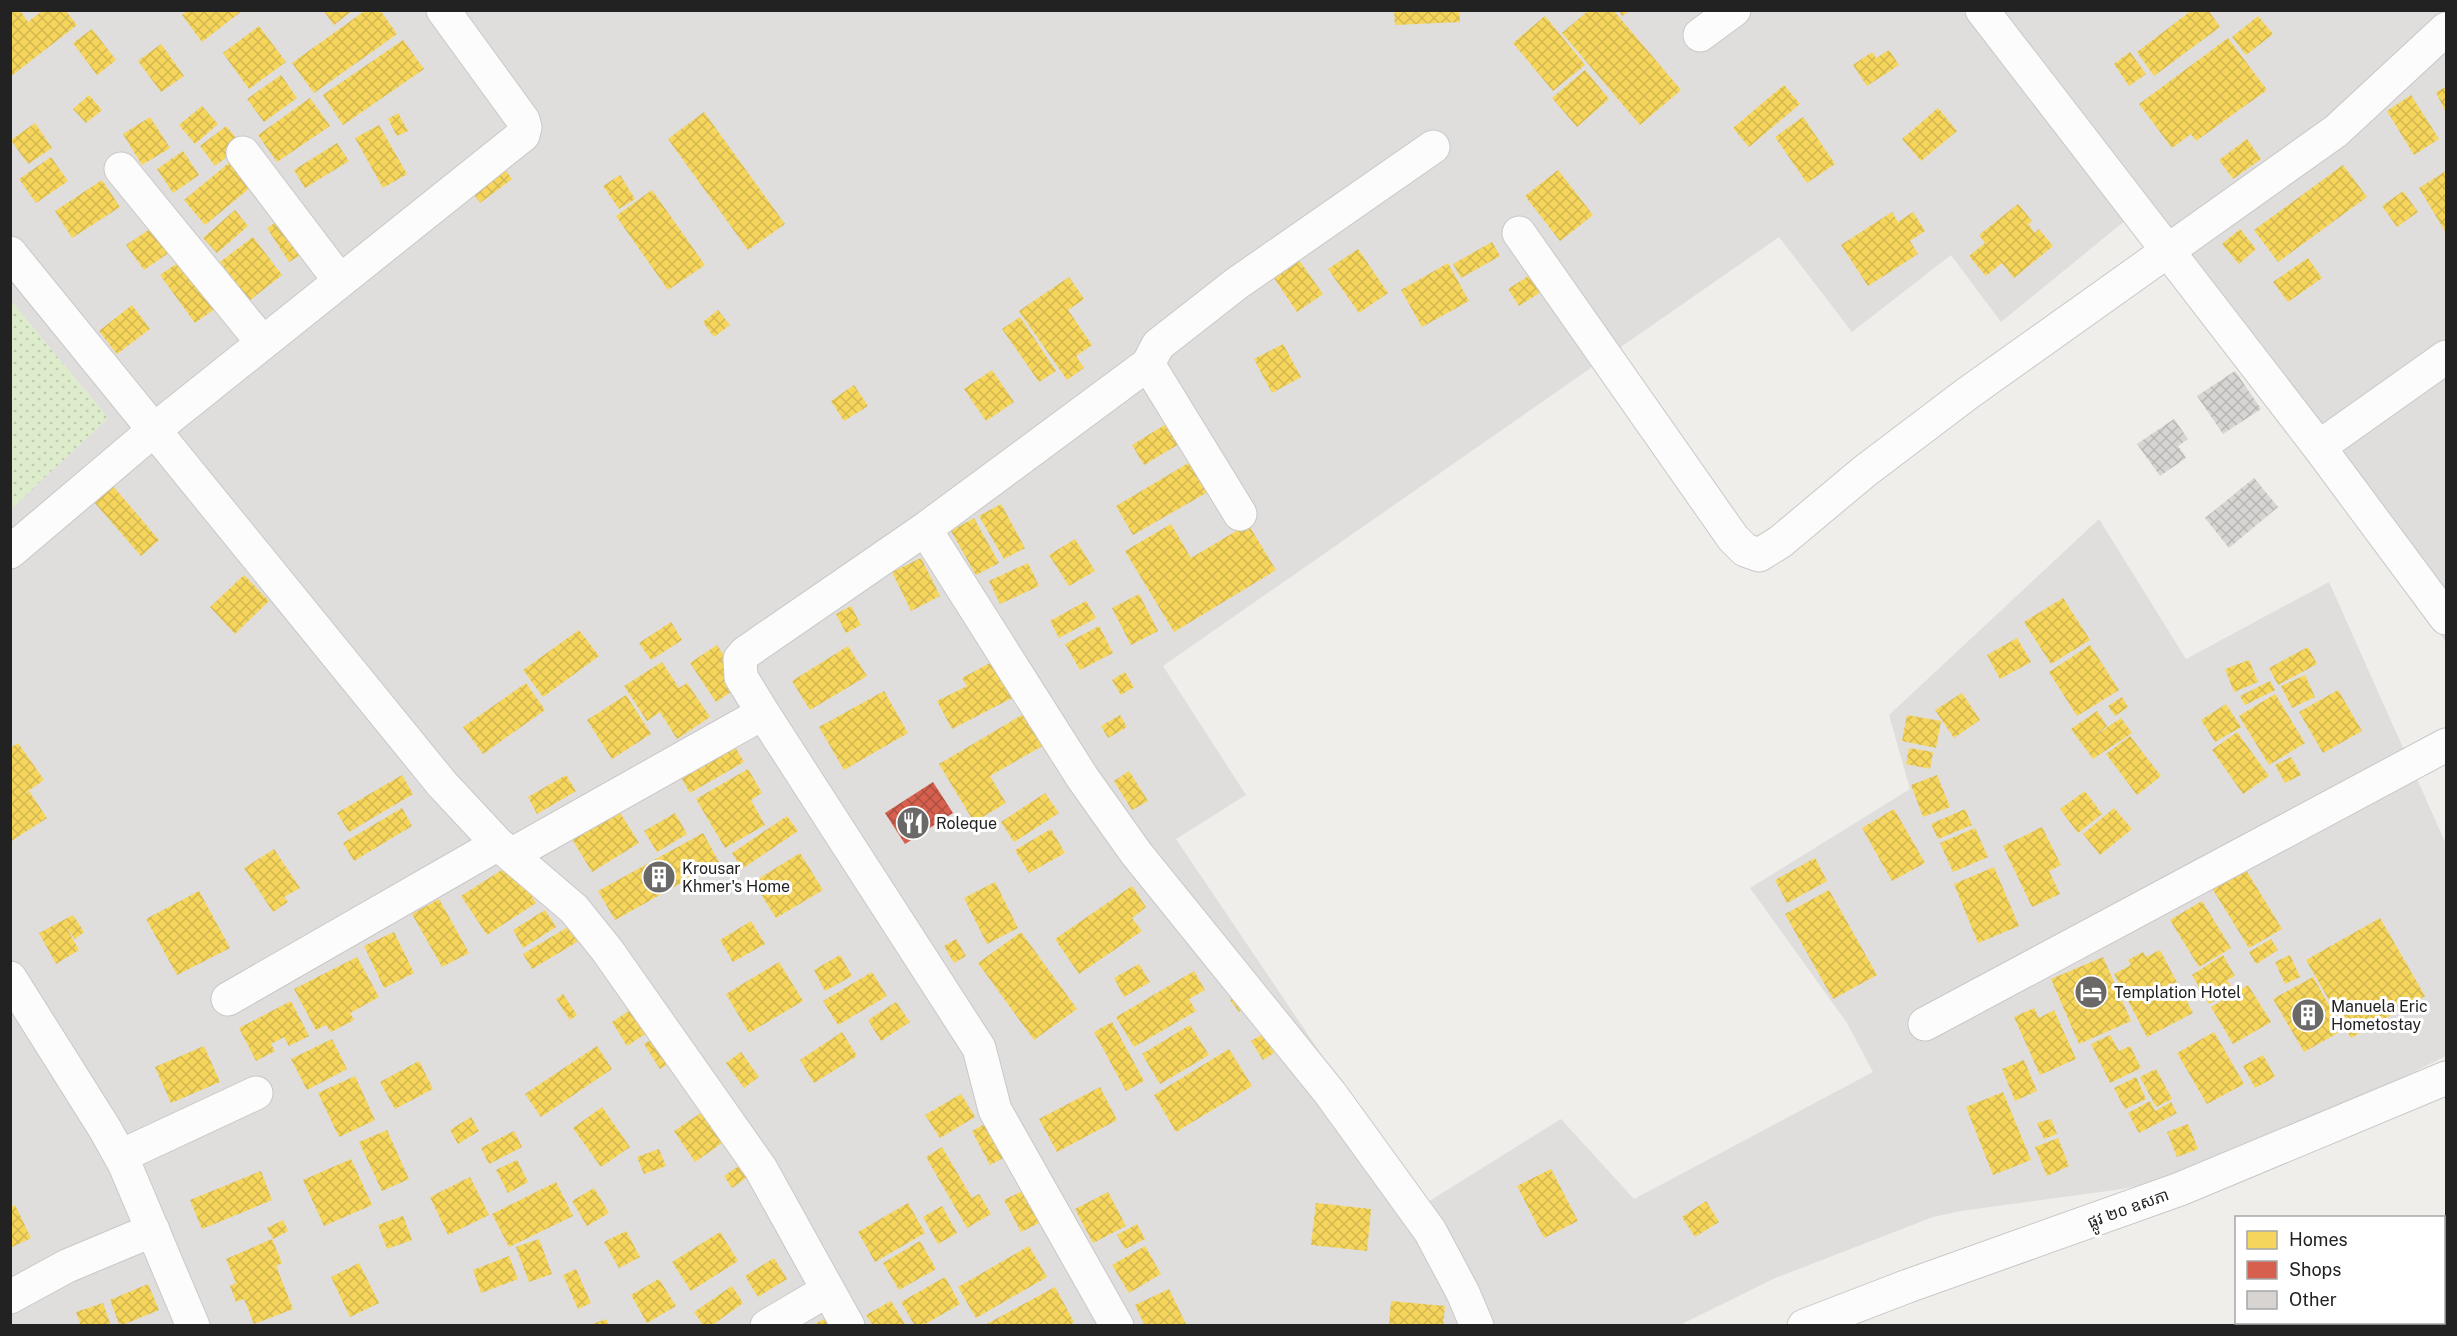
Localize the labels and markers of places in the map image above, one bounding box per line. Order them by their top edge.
restaurant icon: Roleque [895,805,931,841]
place label: Roleque [936,814,997,833]
building icon: Krousar Khmer's Home [641,859,677,895]
place label: Krousar Khmer's Home [682,859,790,896]
hotel icon: Templation Hotel [2073,974,2109,1010]
place label: Templation Hotel [2114,983,2241,1002]
building icon: Manuela Eric Hometostay [2290,997,2326,1033]
place label: Manuela Eric Hometostay [2331,997,2428,1034]

